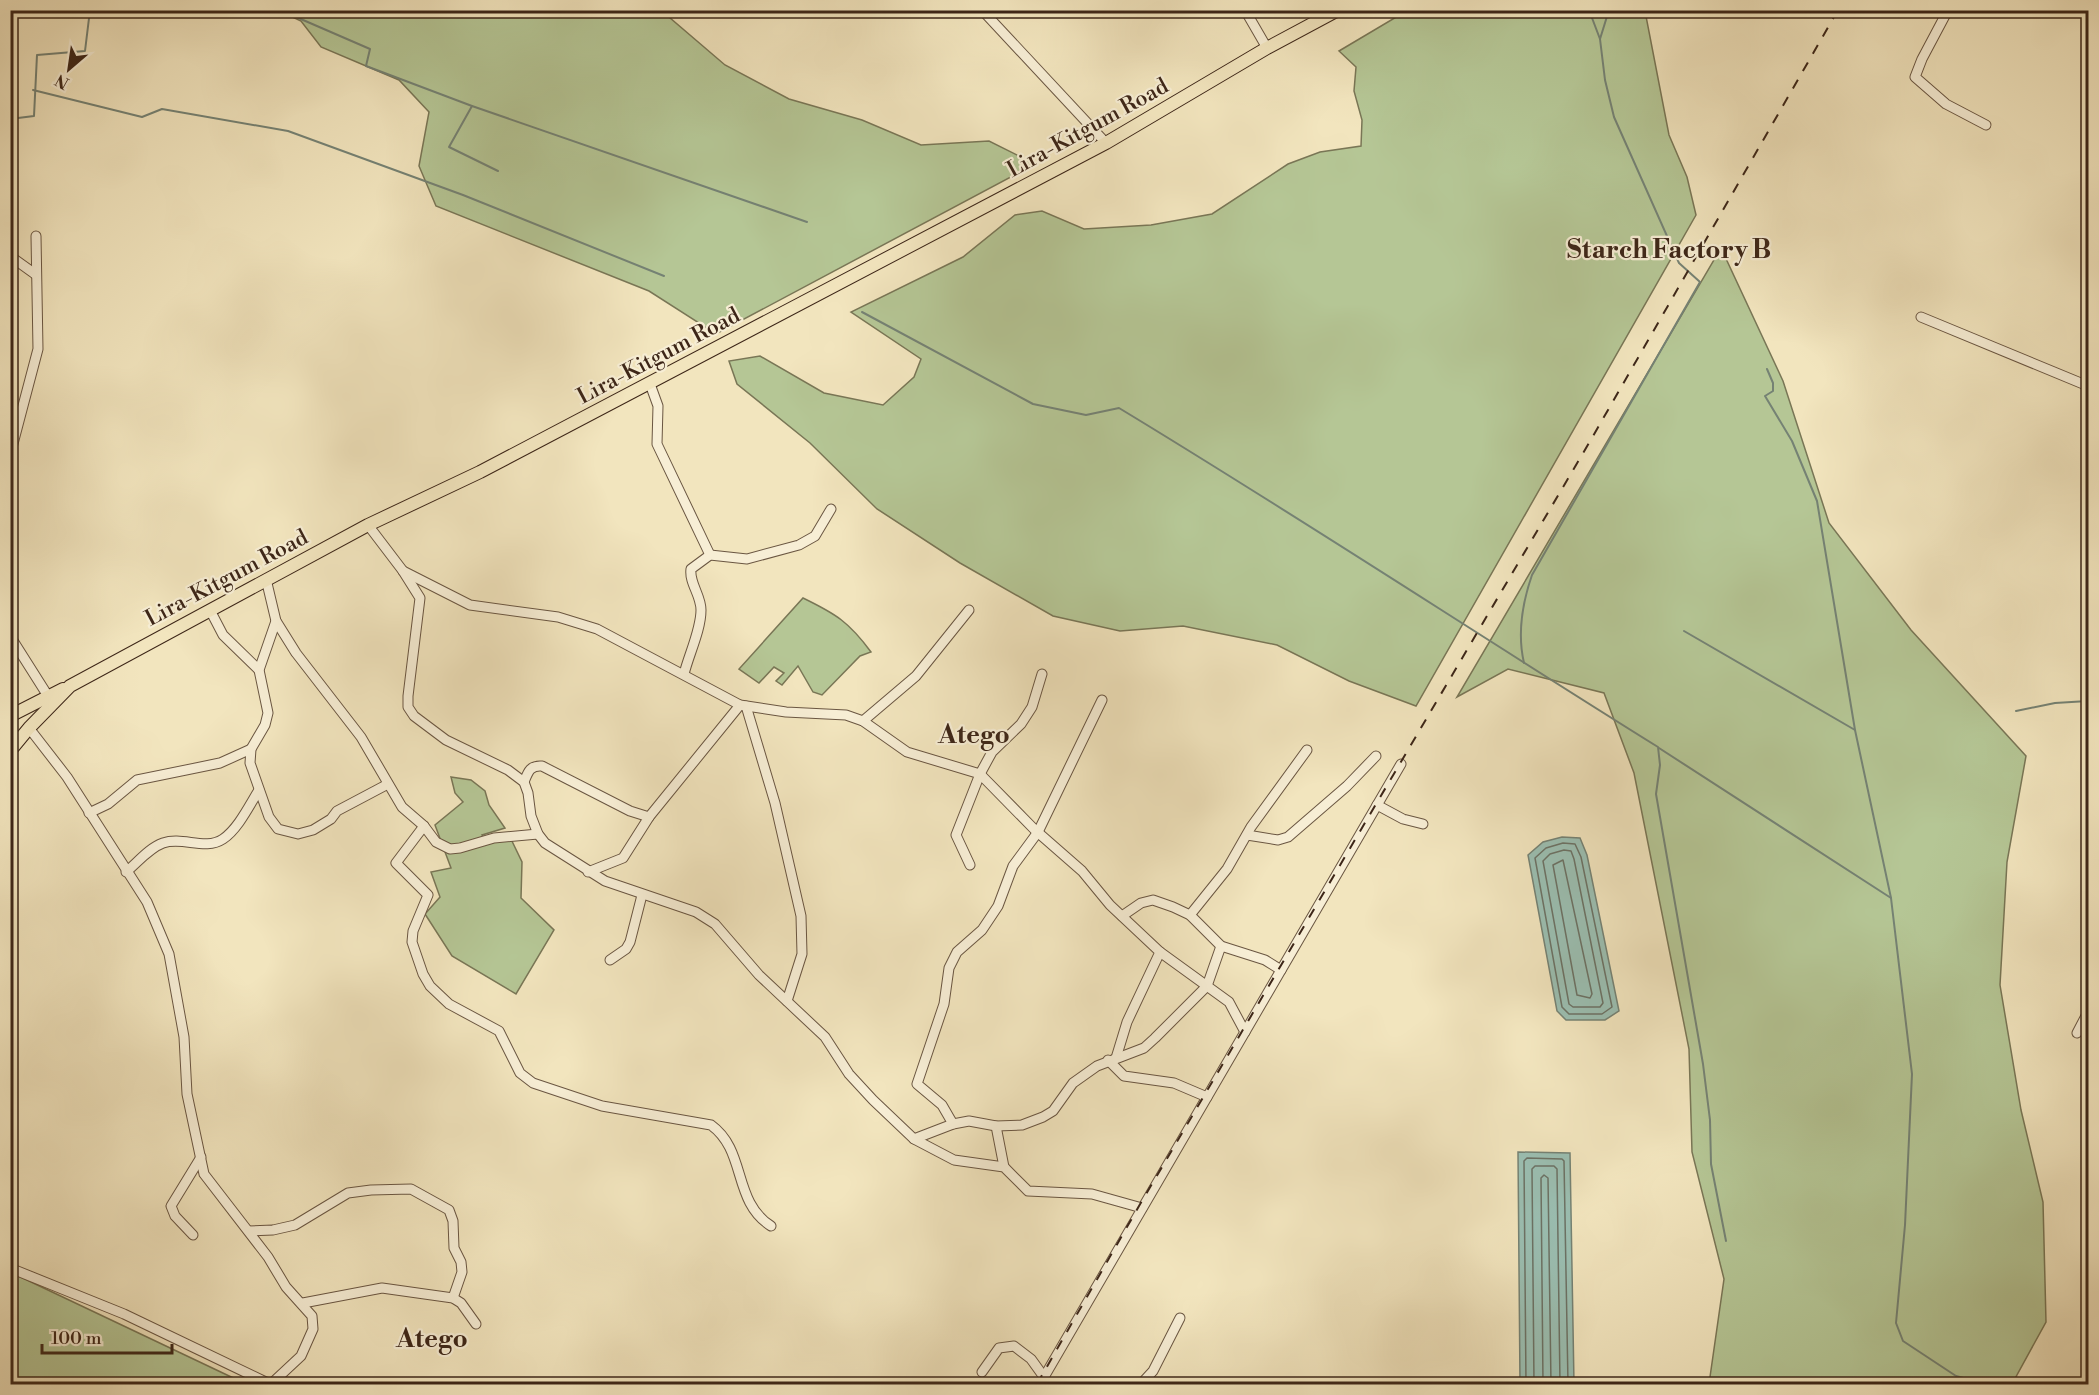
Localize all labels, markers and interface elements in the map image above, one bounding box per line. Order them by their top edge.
north arrow [39,39,99,99]
text: N [52,69,73,93]
street label: Lira-Kitgum Road [1002,72,1174,184]
district label: Starch Factory B [1567,234,1771,266]
street label: Lira-Kitgum Road [573,302,745,411]
street label: Lira-Kitgum Road [141,524,313,633]
district label: Atego [937,719,1010,751]
scale bar [42,1317,172,1355]
district label: Atego [395,1323,468,1355]
text: 100 m [51,1327,102,1350]

